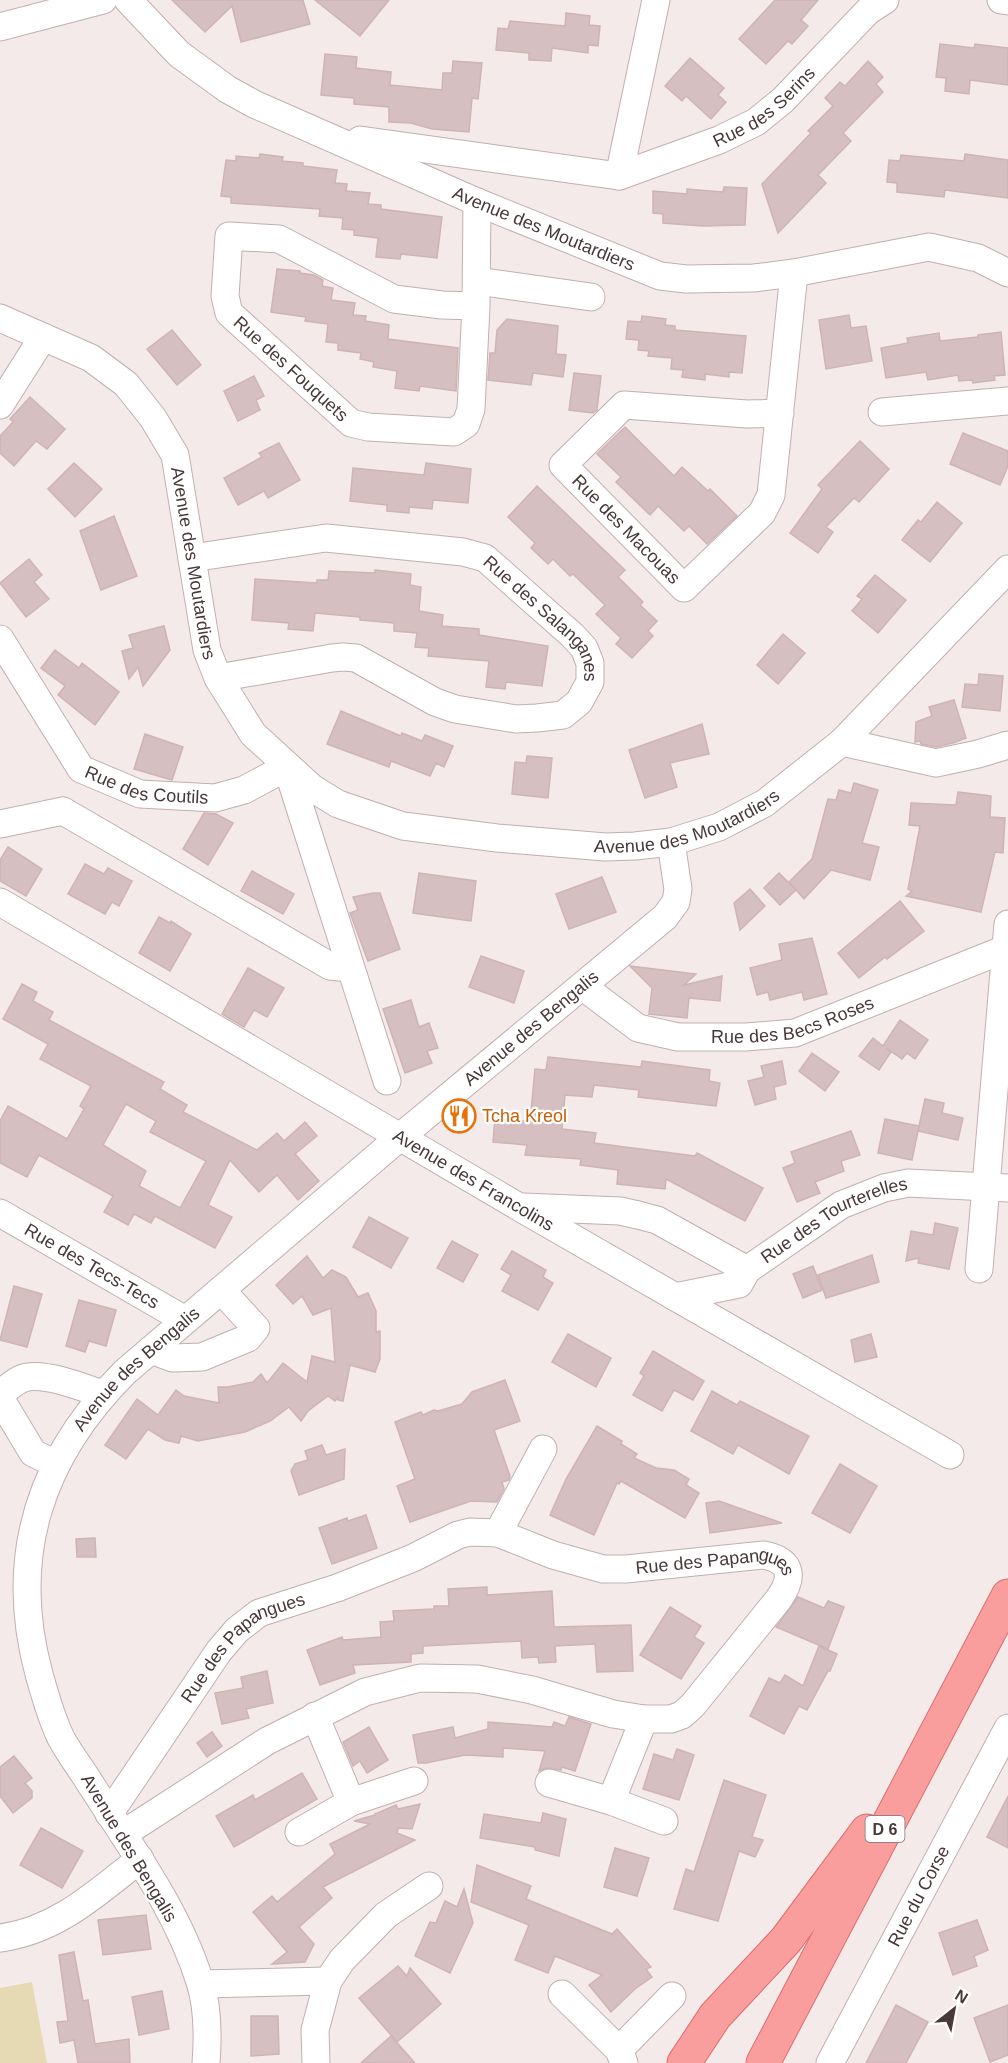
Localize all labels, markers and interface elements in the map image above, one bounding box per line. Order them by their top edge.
street label: Rue des Serins [710,63,819,151]
street label: Avenue des Moutardiers [450,183,638,275]
street label: Rue des Fouquets [229,312,352,425]
street label: Avenue des Moutardiers [167,465,220,662]
street label: Rue des Macouas [568,470,684,588]
street label: Rue des Salanganes [479,551,600,682]
street label: Rue des Coutils [82,762,209,808]
street label: Avenue des Moutardiers [593,785,783,857]
street label: Avenue des Bengalis [460,967,602,1090]
street label: Rue des Becs Roses [711,993,877,1047]
restaurant icon: Tcha Kreol [441,1098,477,1134]
place label: Tcha Kreol [482,1106,567,1126]
street label: Avenue des Francolins [389,1125,557,1235]
street label: Rue des Tourterelles [757,1173,909,1267]
street label: Rue des Tecs-Tecs [21,1219,162,1313]
street label: Avenue des Bengalis [69,1303,203,1435]
street label: Rue des Papangues [635,1544,799,1578]
street label: Rue des Papangues [177,1589,307,1707]
street label: Avenue des Bengalis [77,1771,181,1925]
road number: D 6 [866,1816,904,1842]
street label: Rue du Corse [884,1842,954,1950]
north arrow [924,1979,984,2039]
text: N [952,1986,971,2007]

